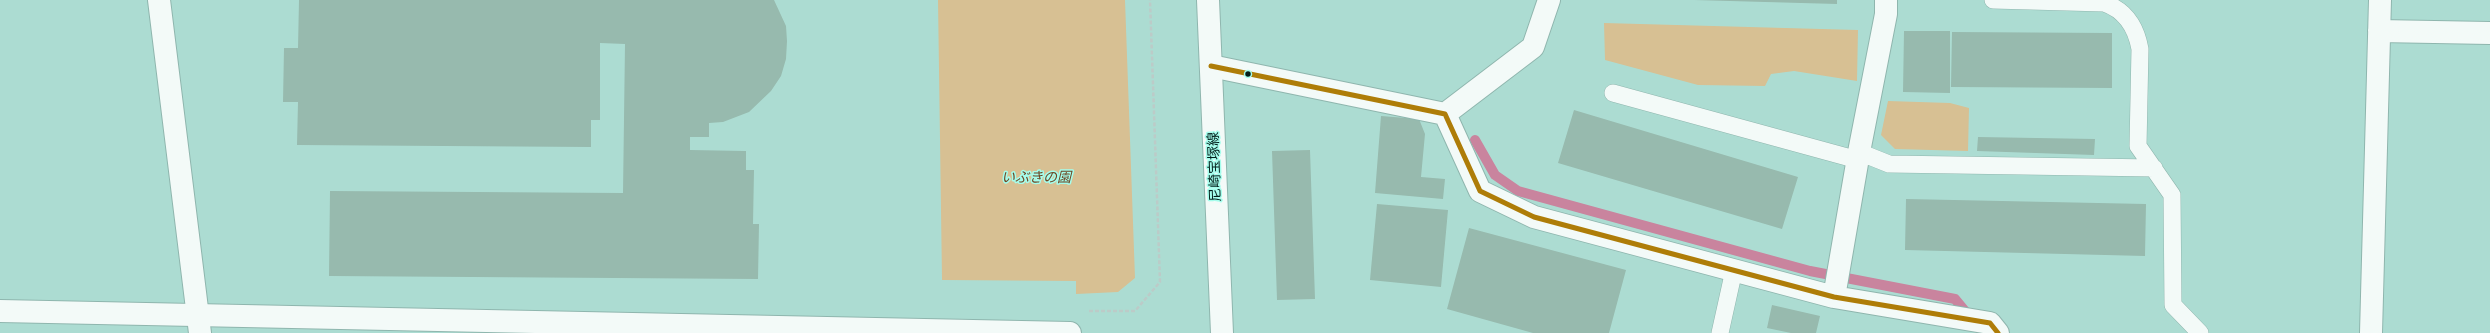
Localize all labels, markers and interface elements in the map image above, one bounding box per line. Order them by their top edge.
unlabelled marker [1243,69,1253,79]
street label: 尼崎宝塚線 [1205,132,1225,202]
park label: いぶきの園 [1001,170,1071,186]

